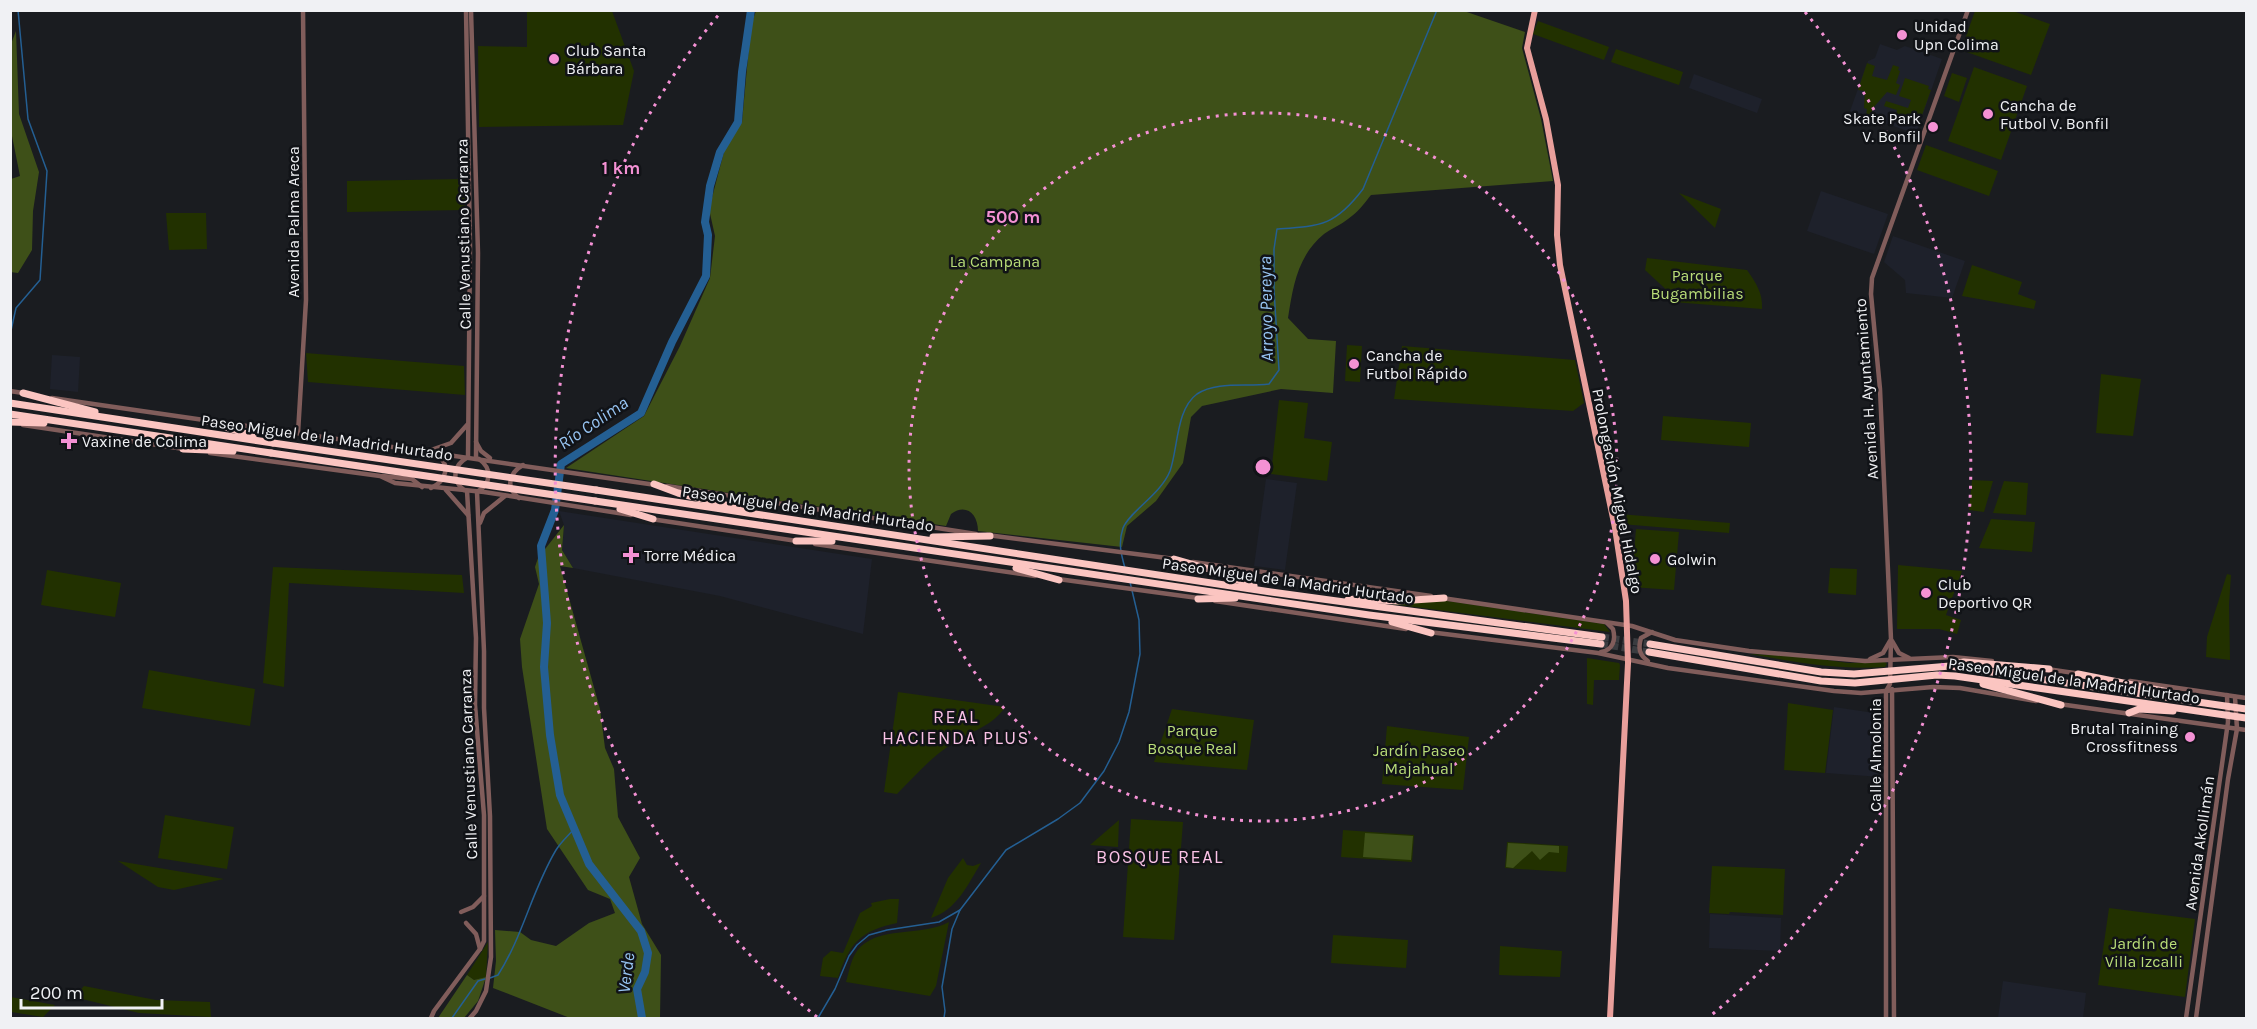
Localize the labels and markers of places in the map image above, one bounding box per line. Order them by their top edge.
place label: Unidad Upn Colima [1914,17,1999,54]
marker: Unidad Upn Colima [1895,28,1909,42]
place label: Club Santa Bárbara [566,41,646,78]
marker: Club Santa Bárbara [547,52,561,66]
place label: Cancha de Futbol V. Bonfil [2000,96,2109,133]
marker: Cancha de Futbol V. Bonfil [1981,107,1995,121]
place label: Skate Park V. Bonfil [1843,109,1921,146]
marker: Skate Park V. Bonfil [1926,120,1940,134]
place label: Cancha de Futbol Rápido [1366,346,1467,383]
marker: Cancha de Futbol Rápido [1347,357,1361,371]
marker: Vaxine de Colima [60,432,78,450]
place label: Vaxine de Colima [82,432,207,451]
centre of rings [1253,457,1273,477]
marker: Torre Médica [622,546,640,564]
place label: Torre Médica [644,546,736,565]
place label: Golwin [1667,550,1717,569]
marker: Golwin [1648,552,1662,566]
place label: Club Deportivo QR [1938,575,2032,612]
marker: Club Deportivo QR [1919,586,1933,600]
place label: Brutal Training Crossfitness [2070,719,2178,756]
marker: Brutal Training Crossfitness [2183,730,2197,744]

